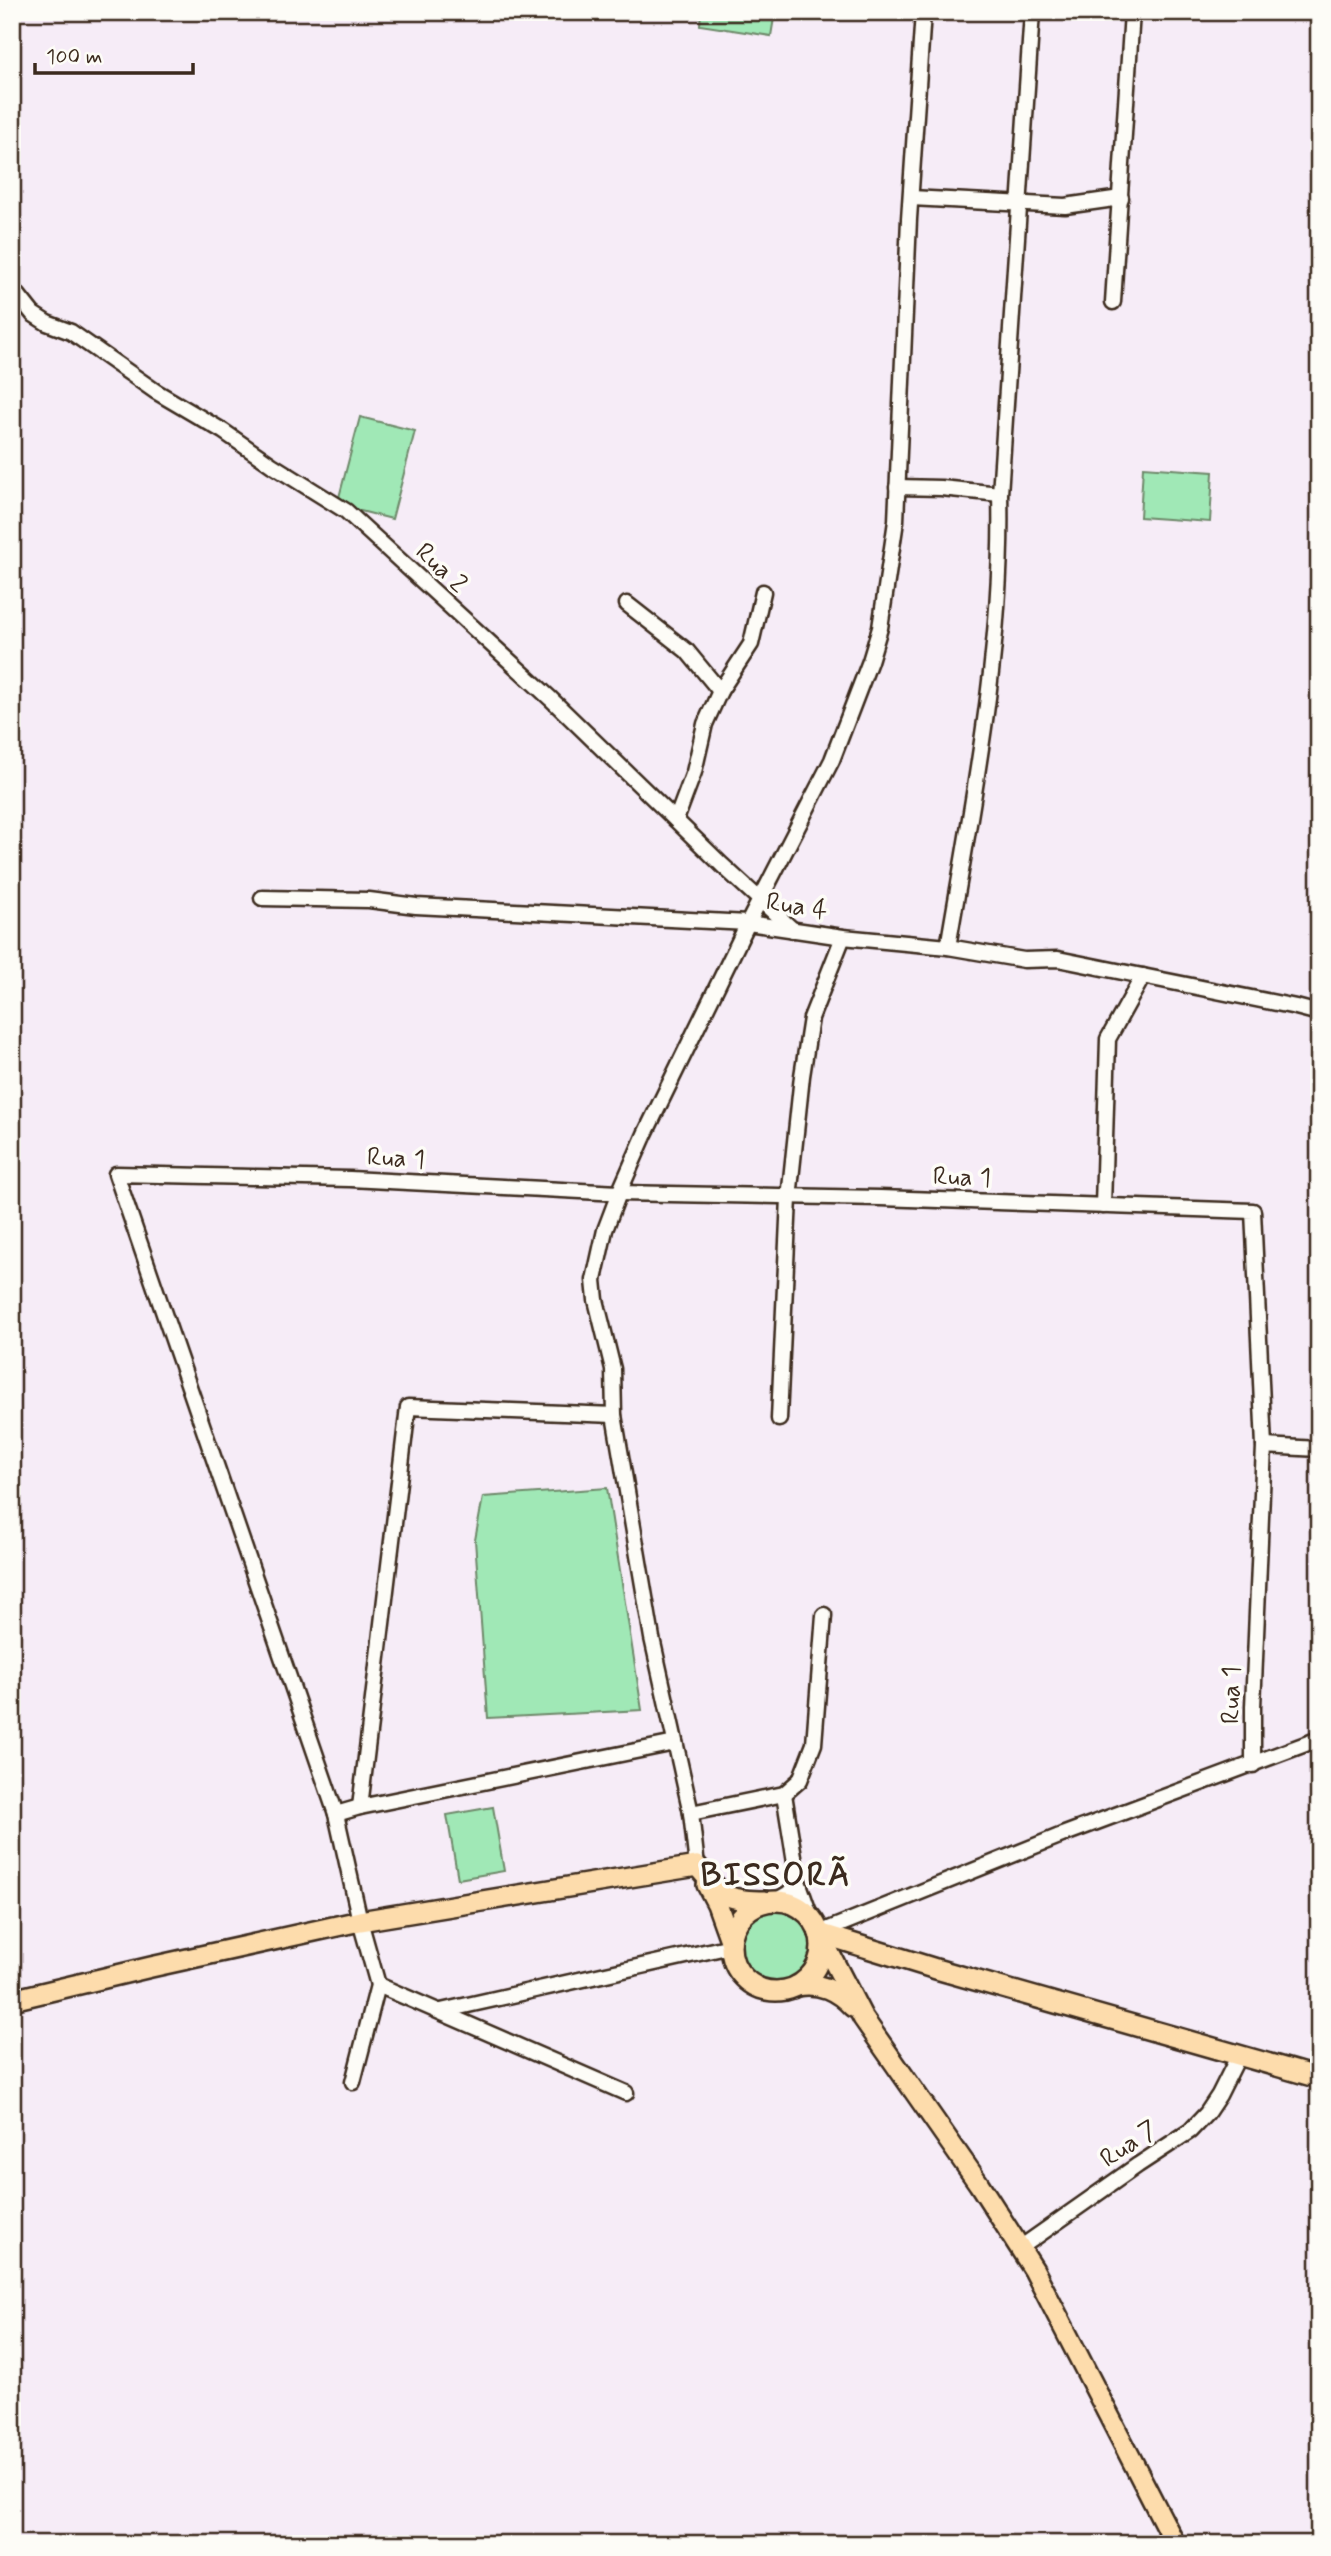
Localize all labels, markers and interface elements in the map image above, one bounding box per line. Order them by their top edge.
scale bar [35,32,192,76]
text: 100 m [46,43,102,71]
street label: Rua 2 [407,536,474,601]
street label: Rua 4 [764,885,830,929]
street label: Rua 1 [366,1140,426,1177]
street label: Rua 1 [932,1160,992,1196]
street label: Rua 1 [1214,1666,1250,1724]
district label: BISSORÃ [701,1854,851,1898]
street label: Rua 7 [1094,2113,1164,2176]

